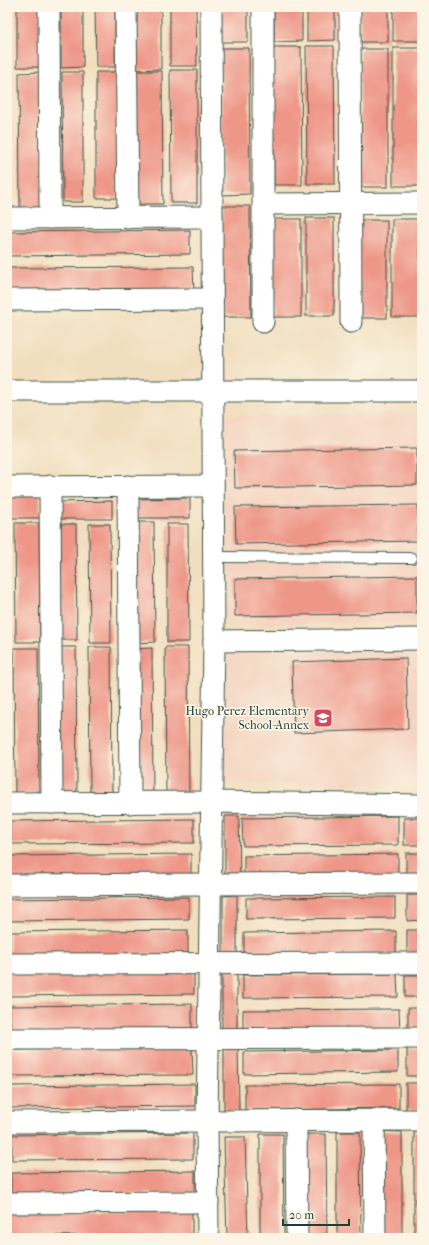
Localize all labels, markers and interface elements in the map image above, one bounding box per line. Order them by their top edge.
place label: Hugo Perez Elementary School-Annex [185,704,310,732]
school or university icon: Hugo Perez Elementary School-Annex [312,707,334,729]
scale bar [283,1201,349,1227]
text: 20 m [289,1208,314,1222]

